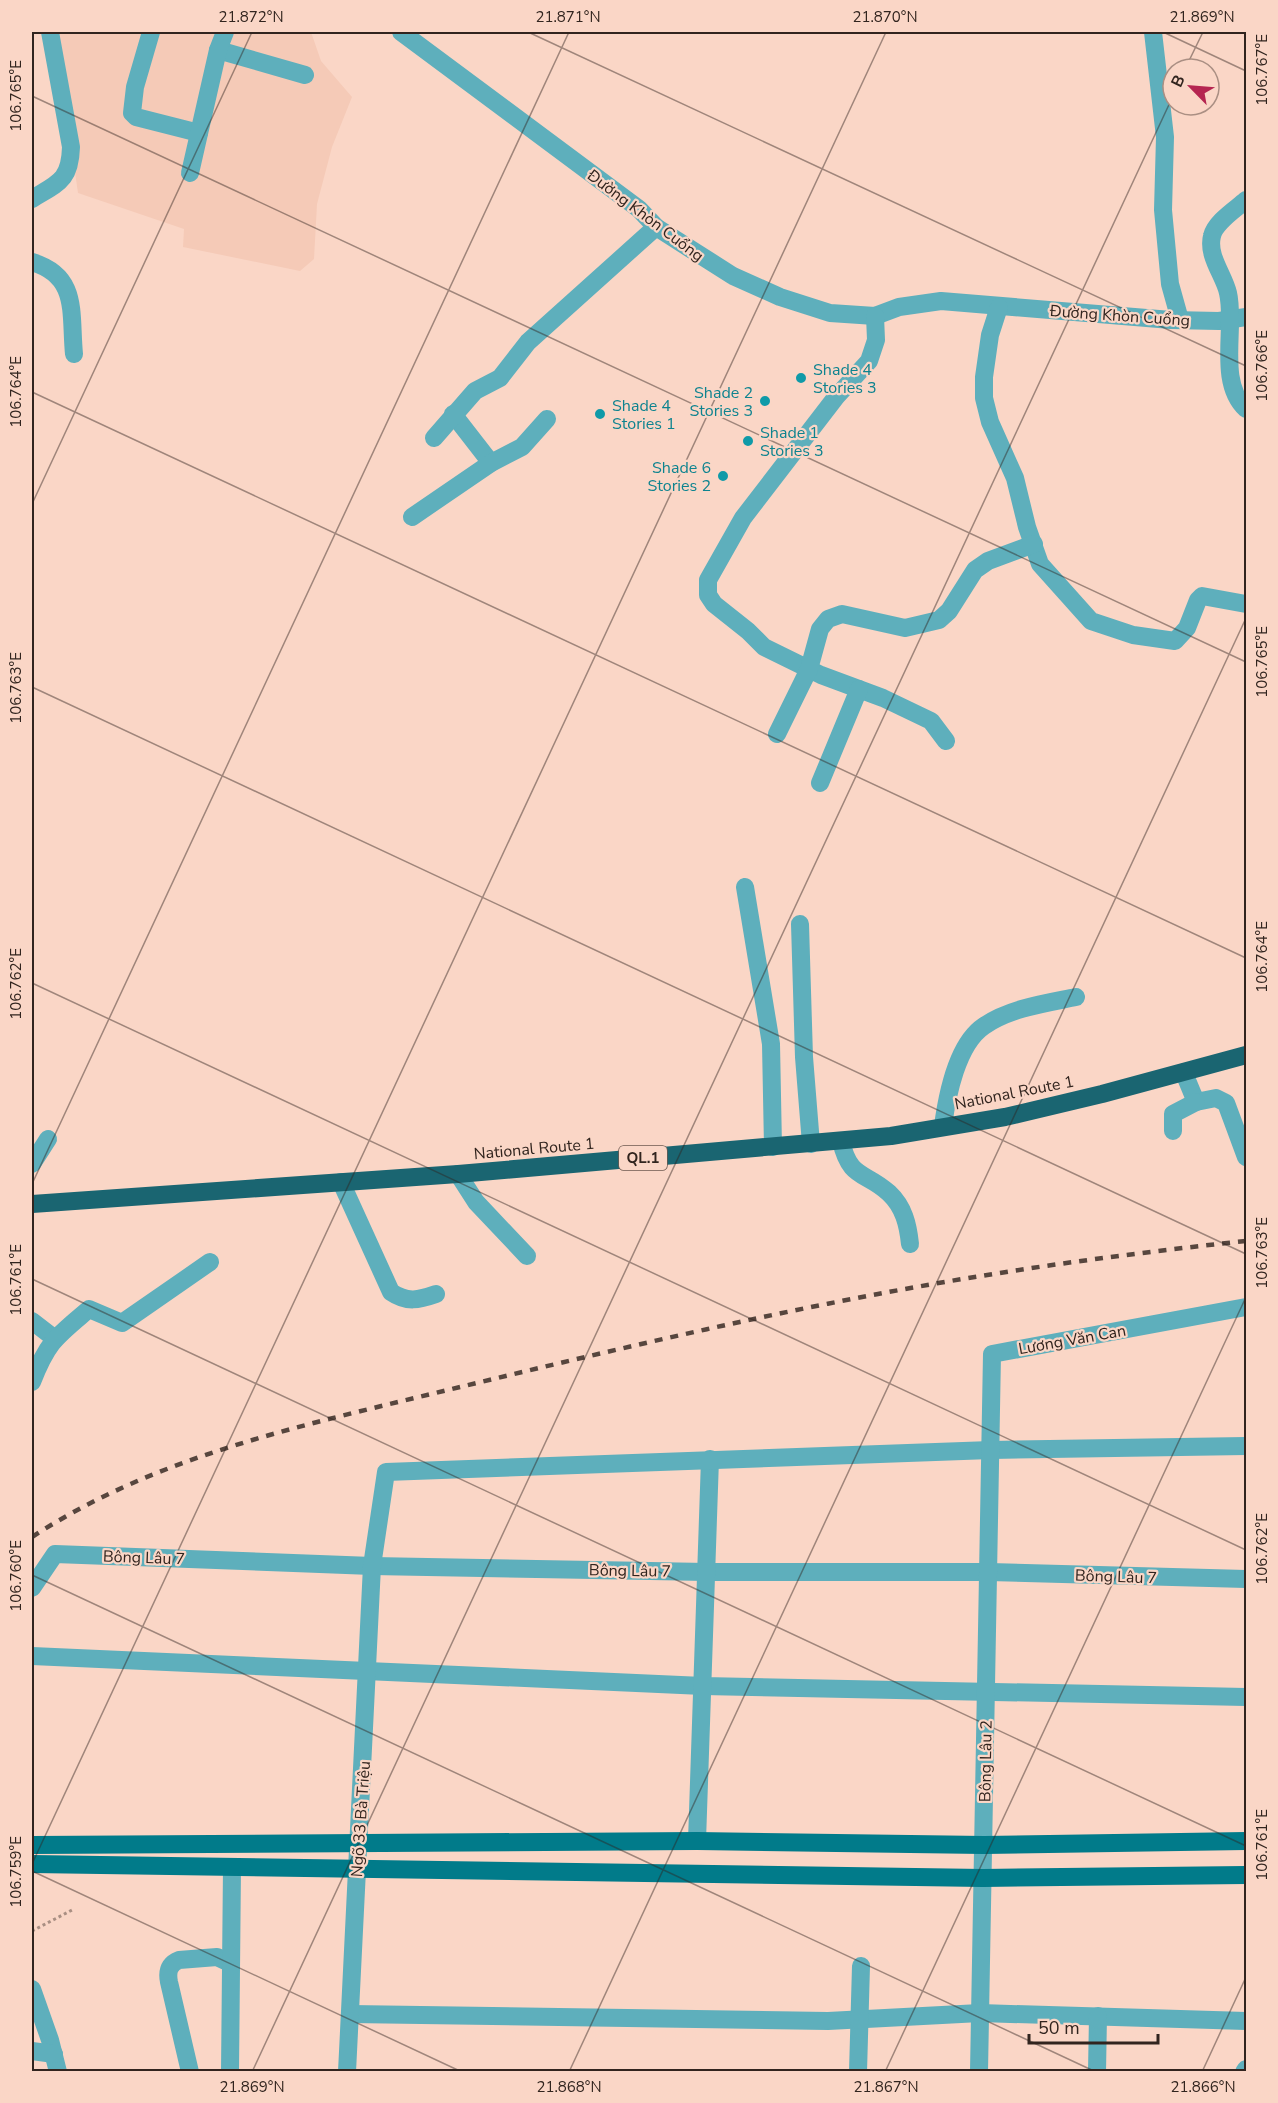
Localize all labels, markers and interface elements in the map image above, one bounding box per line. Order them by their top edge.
text: 21.872°N [218,7,284,27]
text: 21.871°N [535,7,601,27]
text: 21.870°N [852,7,918,27]
text: 21.869°N [1169,7,1235,27]
text: 106.767°E [1252,34,1272,106]
north arrow [1161,57,1221,117]
text: 106.765°E [6,60,26,132]
text: B [1166,71,1191,91]
street label: Đường Khòn Cuổng [582,164,708,267]
street label: Đường Khòn Cuổng [1048,300,1191,332]
text: 106.766°E [1252,330,1272,402]
text: 106.764°E [6,356,26,428]
place label: Shade 4 Stories 3 [813,359,877,399]
marker: Shade 4 Stories 3 [794,371,808,385]
place label: Shade 2 Stories 3 [689,382,753,422]
marker: Shade 2 Stories 3 [758,394,772,408]
place label: Shade 4 Stories 1 [612,395,676,435]
marker: Shade 4 Stories 1 [593,407,607,421]
place label: Shade 1 Stories 3 [760,422,824,462]
marker: Shade 1 Stories 3 [741,434,755,448]
place label: Shade 6 Stories 2 [647,457,711,497]
marker: Shade 6 Stories 2 [716,469,730,483]
text: 106.765°E [1252,626,1272,698]
text: 106.763°E [6,652,26,724]
text: 106.764°E [1252,921,1272,993]
text: 106.762°E [6,948,26,1020]
street label: National Route 1 [953,1071,1076,1115]
street label: National Route 1 [473,1133,595,1165]
road number: QL.1 [619,1146,667,1170]
text: 106.763°E [1252,1217,1272,1289]
text: 106.761°E [6,1244,26,1316]
street label: Lương Văn Can [1017,1320,1128,1360]
text: 106.762°E [1252,1513,1272,1585]
text: 106.760°E [6,1540,26,1612]
street label: Bông Lâu 7 [103,1546,185,1570]
street label: Bông Lâu 7 [589,1559,671,1583]
street label: Bông Lâu 7 [1075,1565,1157,1589]
street label: Bông Lâu 2 [974,1720,998,1802]
street label: Ngõ 33 Bà Triệu [346,1760,376,1878]
text: 106.761°E [1252,1809,1272,1881]
text: 106.759°E [6,1836,26,1908]
scale bar [1029,2007,1158,2045]
text: 50 m [1038,2016,1080,2040]
text: 21.869°N [219,2077,285,2097]
text: 21.868°N [536,2077,602,2097]
text: 21.867°N [853,2077,919,2097]
text: 21.866°N [1170,2077,1236,2097]

